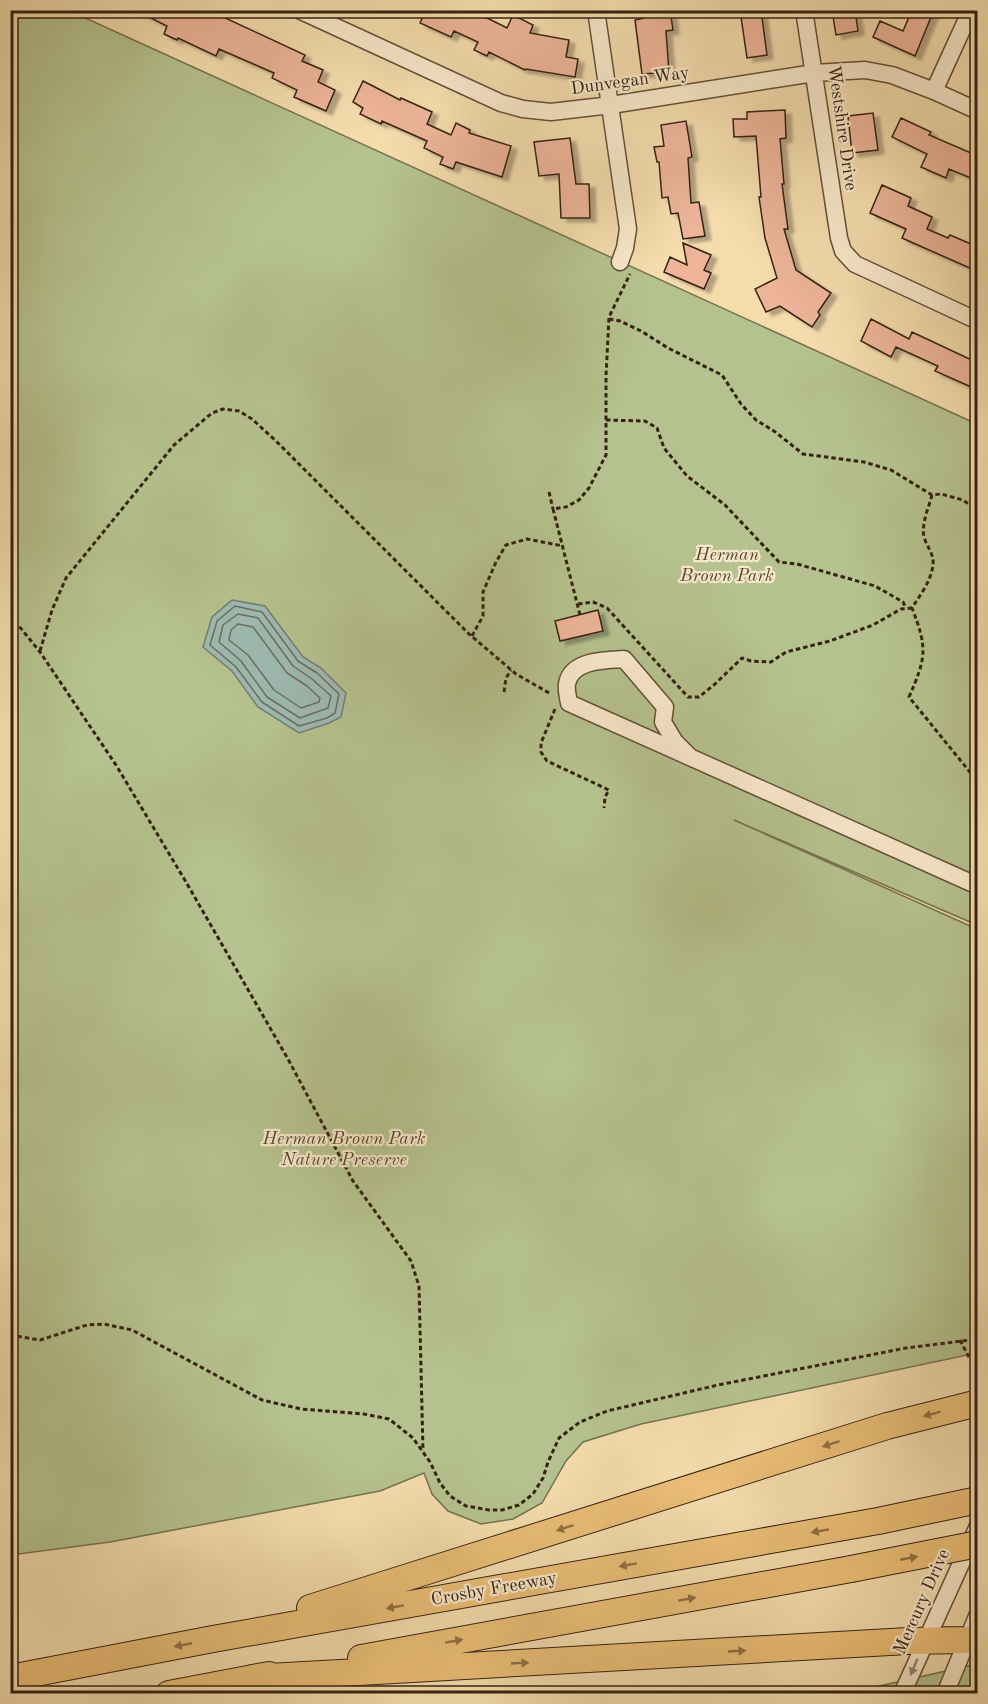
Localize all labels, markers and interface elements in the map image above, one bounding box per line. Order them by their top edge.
street label: Dunvegan Way [570,64,691,98]
street label: Westshire Drive [824,64,860,192]
park label: Herman Brown Park [679,546,774,585]
park label: Herman Brown Park Nature Preserve [262,1130,426,1169]
one-way arrow [923,1410,941,1420]
one-way arrow [822,1440,840,1449]
one-way arrow [556,1524,574,1533]
one-way arrow [811,1527,830,1536]
street label: Mercury Drive [891,1547,953,1657]
one-way arrow [899,1552,918,1562]
one-way arrow [619,1561,638,1570]
street label: Crosby Freeway [430,1569,559,1609]
one-way arrow [678,1594,697,1603]
one-way arrow [385,1602,404,1611]
one-way arrow [445,1636,464,1645]
one-way arrow [173,1641,192,1650]
one-way arrow [727,1646,746,1655]
one-way arrow [510,1658,529,1667]
one-way arrow [908,1658,918,1676]

